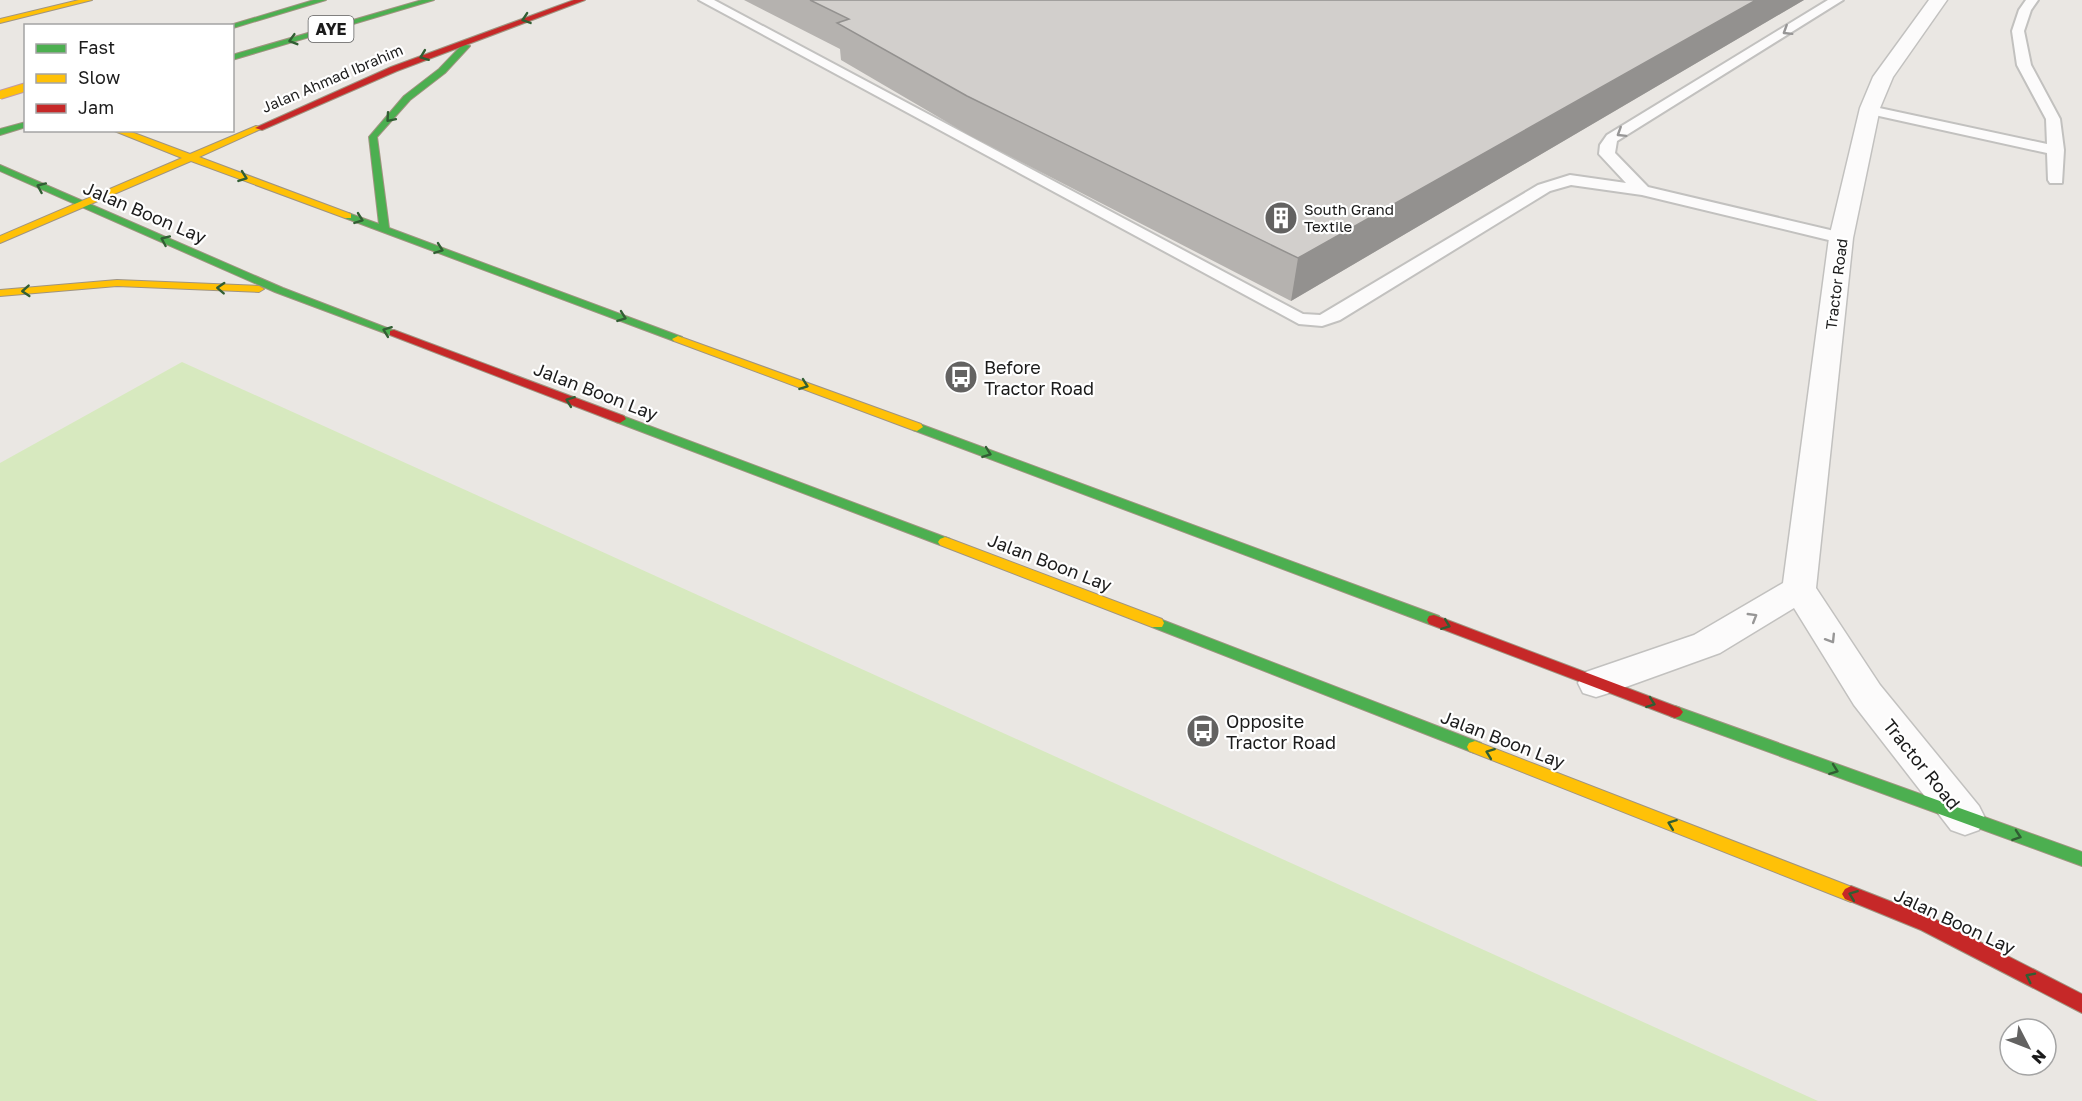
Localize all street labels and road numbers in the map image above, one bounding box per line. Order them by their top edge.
road number: AYE [308,16,354,42]
street label: Jalan Ahmad Ibrahim [259,40,405,116]
street label: Jalan Boon Lay [80,176,210,248]
street label: Tractor Road [1821,237,1851,331]
street label: Jalan Boon Lay [531,357,661,425]
street label: Jalan Boon Lay [985,528,1115,596]
street label: Jalan Boon Lay [1438,705,1568,773]
street label: Tractor Road [1879,714,1965,814]
street label: Jalan Boon Lay [1891,883,2019,959]

